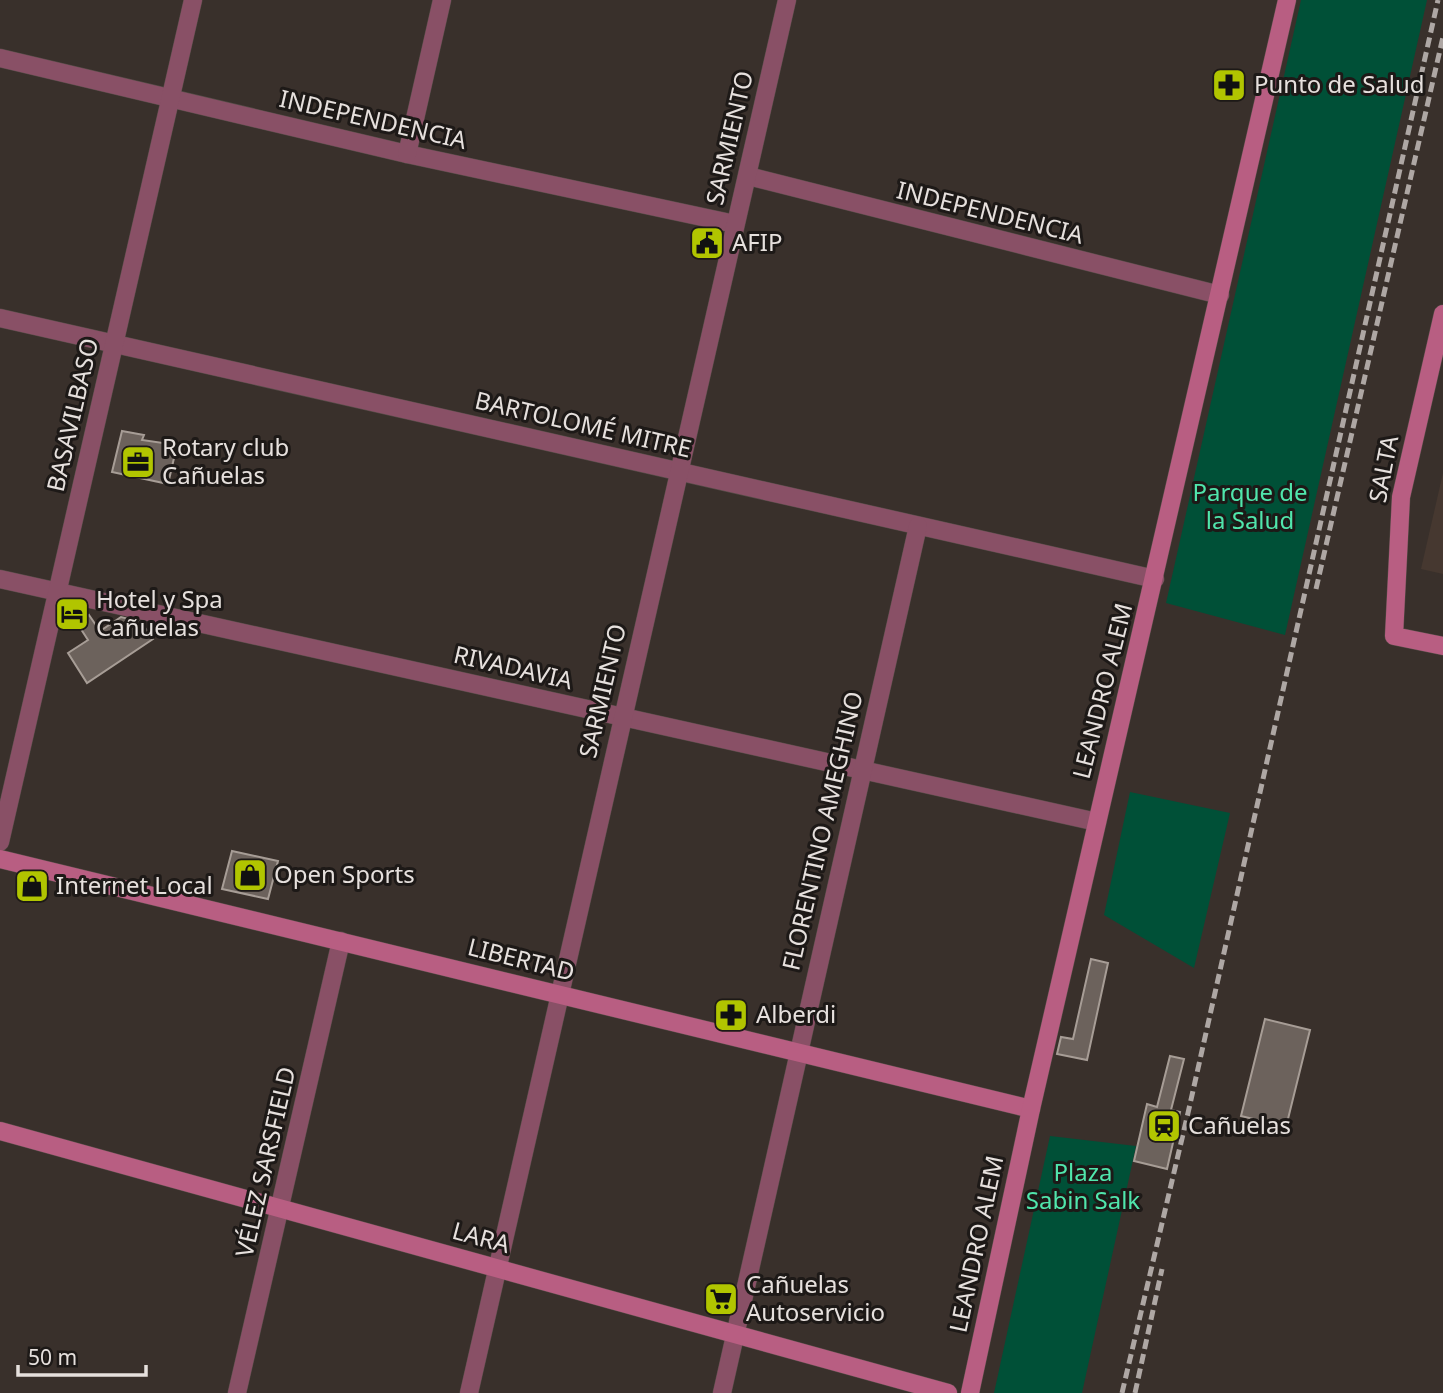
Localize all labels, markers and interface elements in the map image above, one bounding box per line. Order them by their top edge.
pharmacy icon: Punto de Salud [1210,66,1248,104]
street label: SARMIENTO [697,67,760,208]
place label: Punto de Salud [1254,67,1425,100]
street label: INDEPENDENCIA [277,81,471,156]
street label: INDEPENDENCIA [894,172,1088,251]
public building icon: AFIP [688,224,726,262]
place label: AFIP [732,225,782,258]
street label: BASAVILBASO [38,335,105,495]
street label: BARTOLOMÉ MITRE [472,383,695,464]
place label: Rotary club Cañuelas [162,430,289,491]
street label: SALTA [1360,432,1405,505]
office icon: Rotary club Cañuelas [119,443,157,481]
park label: Parque de la Salud [1192,475,1308,536]
place label: Hotel y Spa Cañuelas [96,582,223,643]
hotel icon: Hotel y Spa Cañuelas [53,595,91,633]
street label: LEANDRO ALEM [1064,599,1139,782]
street label: SARMIENTO [570,620,633,761]
street label: RIVADAVIA [451,637,577,696]
street label: FLORENTINO AMEGHINO [773,688,870,973]
shop icon: Open Sports [231,856,269,894]
place label: Open Sports [274,857,415,890]
shop icon: Internet Local [13,867,51,905]
place label: Internet Local [56,868,213,901]
street label: LIBERTAD [464,929,578,988]
pharmacy icon: Alberdi [712,996,750,1034]
place label: Alberdi [756,997,836,1030]
street label: VÉLEZ SARSFIELD [227,1063,302,1260]
station icon: Cañuelas [1145,1107,1183,1145]
place label: Cañuelas [1188,1108,1291,1141]
street label: LEANDRO ALEM [941,1152,1010,1335]
park label: Plaza Sabin Salk [1026,1155,1140,1216]
street label: LARA [449,1213,514,1260]
place label: Cañuelas Autoservicio [746,1267,885,1328]
supermarket icon: Cañuelas Autoservicio [702,1280,740,1318]
scale bar [18,1334,145,1378]
text: 50 m [28,1343,77,1371]

